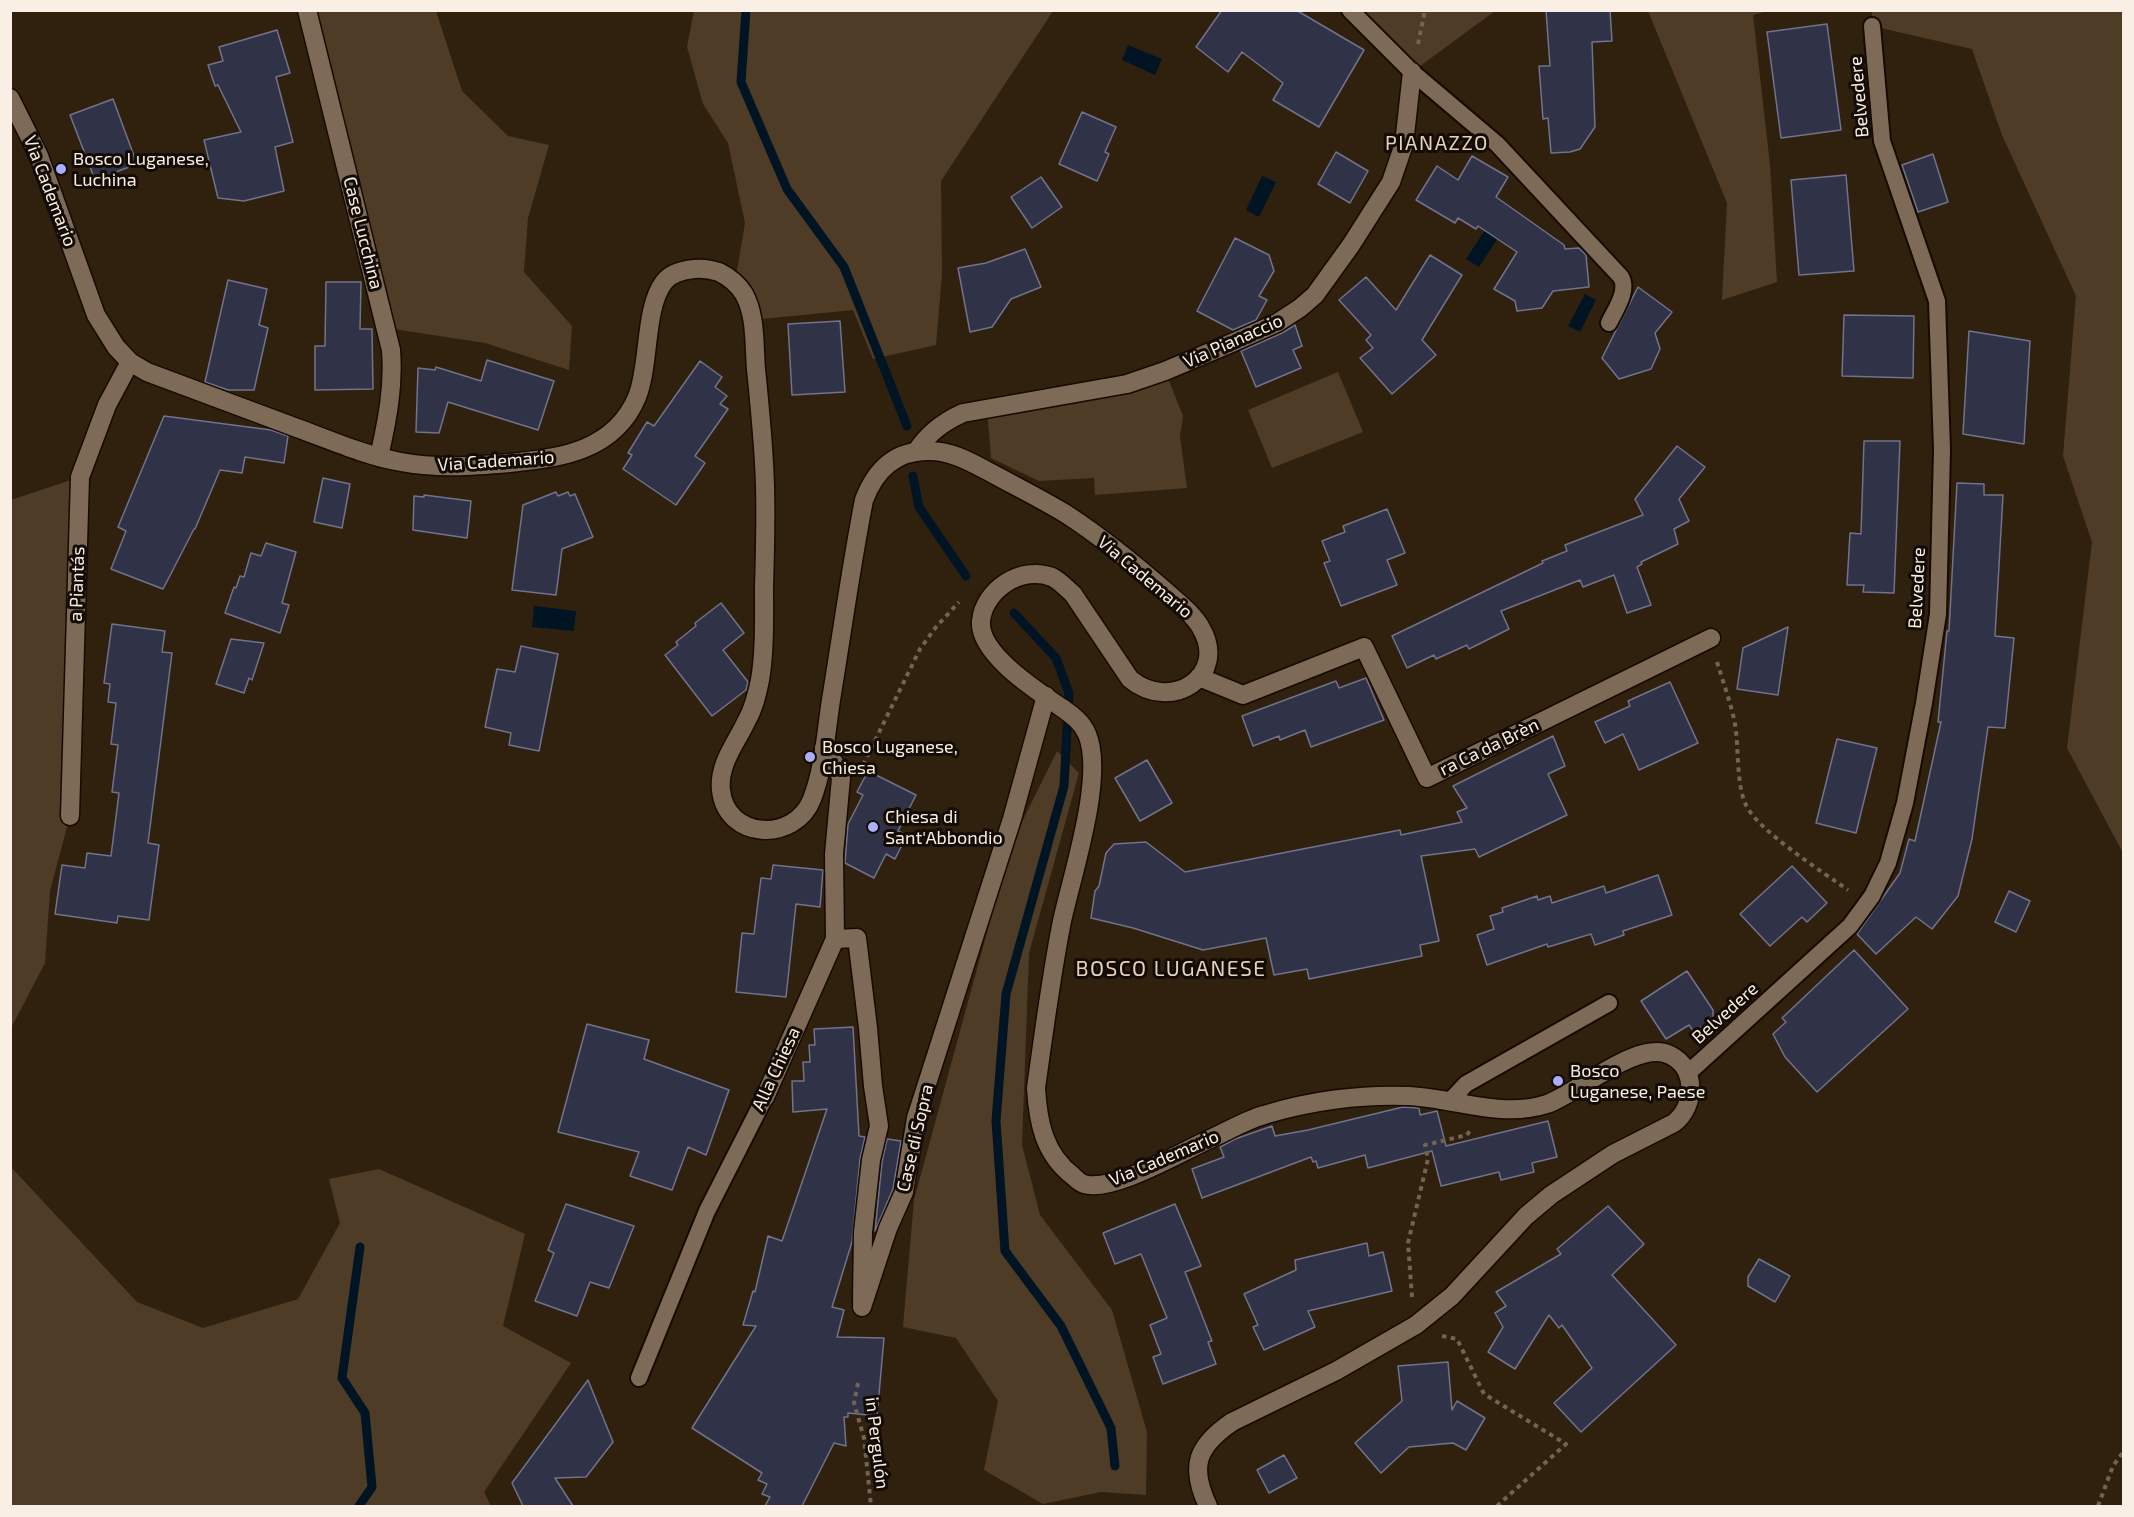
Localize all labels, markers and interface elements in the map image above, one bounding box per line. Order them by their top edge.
street label: Belvedere [1845,55,1873,139]
district label: PIANAZZO [1385,131,1489,155]
street label: Via Cademario [19,133,81,249]
place label: Bosco Luganese, Luchina [73,148,209,190]
marker: Bosco Luganese, Luchina [54,162,68,176]
street label: Case Lucchina [339,174,387,292]
street label: Via Pianaccio [1180,309,1286,373]
street label: Via Cademario [437,446,555,476]
street label: Via Cademario [1093,531,1197,623]
street label: a Piantás [65,546,89,622]
street label: Belvedere [1904,547,1930,629]
street label: ra Ca da Brèn [1436,714,1542,780]
place label: Bosco Luganese, Chiesa [822,736,958,778]
marker: Bosco Luganese, Chiesa [803,750,817,764]
place label: Chiesa di Sant'Abbondio [885,806,1003,848]
marker: Chiesa di Sant'Abbondio [866,820,880,834]
district label: BOSCO LUGANESE [1075,956,1267,982]
street label: Belvedere [1687,978,1763,1048]
street label: Alla Chiesa [747,1024,805,1114]
place label: Bosco Luganese, Paese [1570,1060,1705,1102]
marker: Bosco Luganese, Paese [1551,1074,1565,1088]
street label: Case di Sopra [892,1082,938,1194]
street label: Via Cademario [1106,1125,1222,1191]
street label: in Pergulón [861,1396,893,1490]

